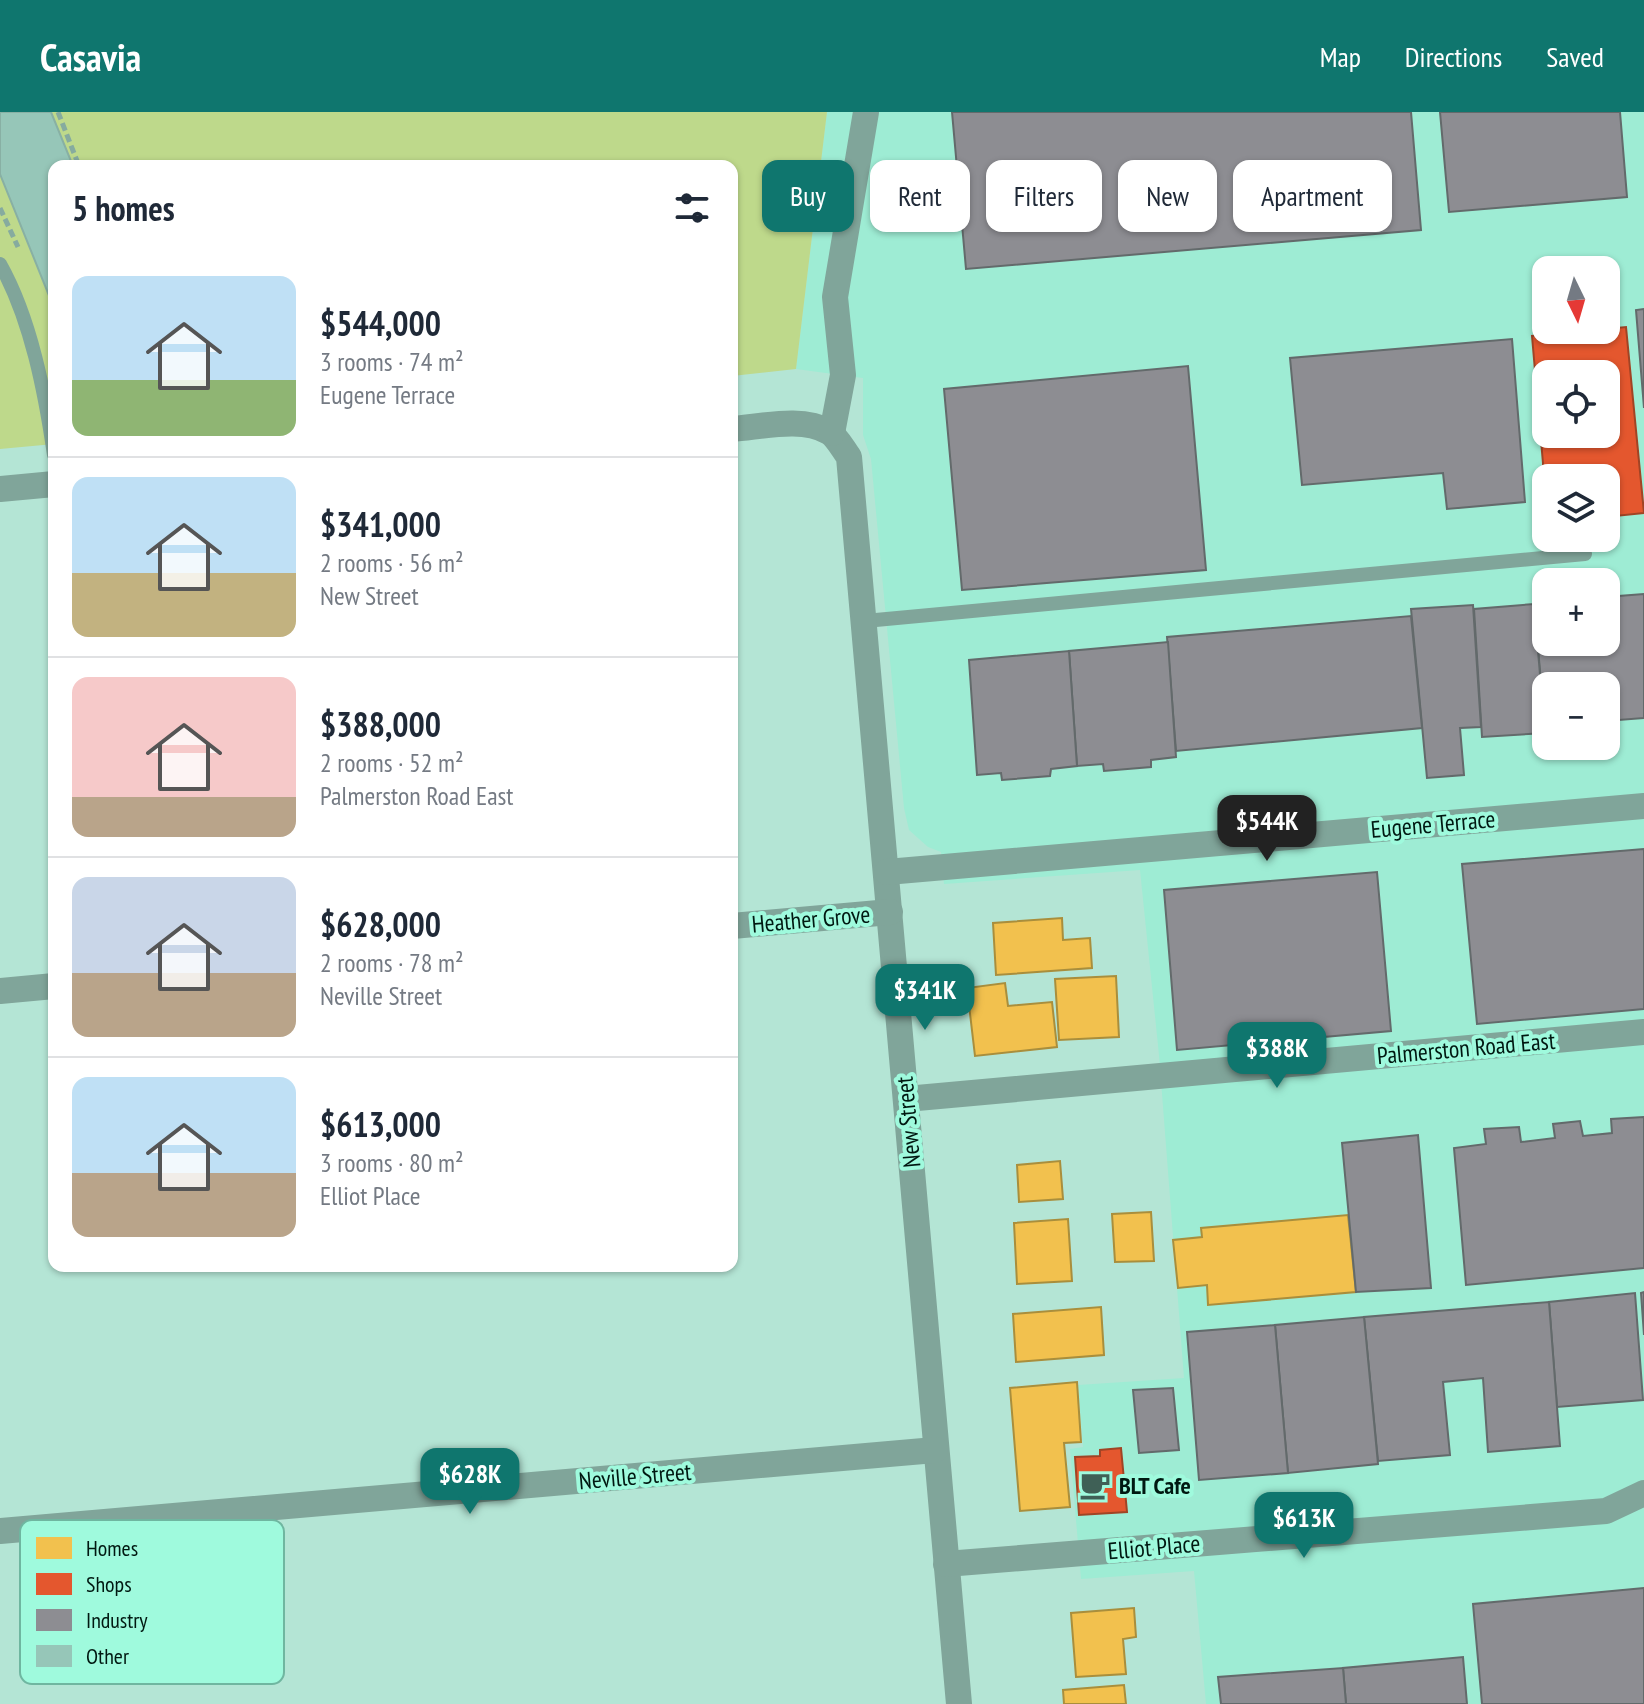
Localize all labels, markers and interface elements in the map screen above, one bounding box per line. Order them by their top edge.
text: Casavia [40,32,141,81]
text: Map [1320,38,1361,75]
text: Directions [1405,38,1502,75]
text: Saved [1546,38,1604,75]
chip: Buy [762,160,854,232]
chip: Rent [870,160,970,232]
chip: Filters [986,160,1102,232]
chip: New [1118,160,1217,232]
chip: Apartment [1233,160,1392,232]
text: 5 homes [72,186,175,230]
icon: filters [670,186,714,230]
north arrow [1532,256,1620,344]
map controls [1532,256,1620,760]
text: $544,000 [320,301,441,345]
icon: home [136,308,232,404]
text: 3 rooms · 74 m² [320,345,464,378]
button: locate [1532,360,1620,448]
text: Eugene Terrace [320,378,455,411]
button: layers [1532,464,1620,552]
text: $341,000 [320,502,441,546]
icon: home [136,509,232,605]
text: 2 rooms · 56 m² [320,546,464,579]
button: + [1532,568,1620,656]
text: New Street [320,579,419,612]
button: − [1532,672,1620,760]
text: $388,000 [320,702,441,746]
icon: home [136,709,232,805]
text: 2 rooms · 52 m² [320,746,464,779]
text: Palmerston Road East [320,779,514,812]
pin: $544K [1211,795,1323,863]
street label: Eugene Terrace [1369,803,1497,845]
text: $544K [1235,804,1299,837]
street label: Heather Grove [750,898,872,940]
text: $628,000 [320,902,441,946]
icon: home [136,909,232,1005]
text: 2 rooms · 78 m² [320,946,464,979]
pin: $341K [869,964,981,1032]
text: $341K [893,973,957,1006]
text: Neville Street [320,979,442,1012]
pin: $388K [1221,1022,1333,1090]
street label: Palmerston Road East [1376,1025,1557,1071]
text: $388K [1245,1031,1309,1064]
street label: New Street [889,1075,927,1169]
text: $613,000 [320,1102,441,1146]
icon: home [136,1109,232,1205]
text: 3 rooms · 80 m² [320,1146,464,1179]
text: Elliot Place [320,1179,421,1212]
pin: $628K [414,1448,526,1516]
street label: Neville Street [577,1456,693,1496]
text: $628K [438,1457,502,1490]
cafe icon: BLT Cafe [1078,1468,1112,1502]
place label: BLT Cafe [1119,1470,1191,1501]
pin: $613K [1248,1492,1360,1560]
text: $613K [1272,1501,1336,1534]
legend [20,1520,284,1684]
street label: Elliot Place [1106,1528,1202,1566]
text: Homes [86,1534,138,1562]
text: Shops [86,1570,132,1598]
text: Industry [86,1606,148,1634]
text: Other [86,1642,129,1670]

